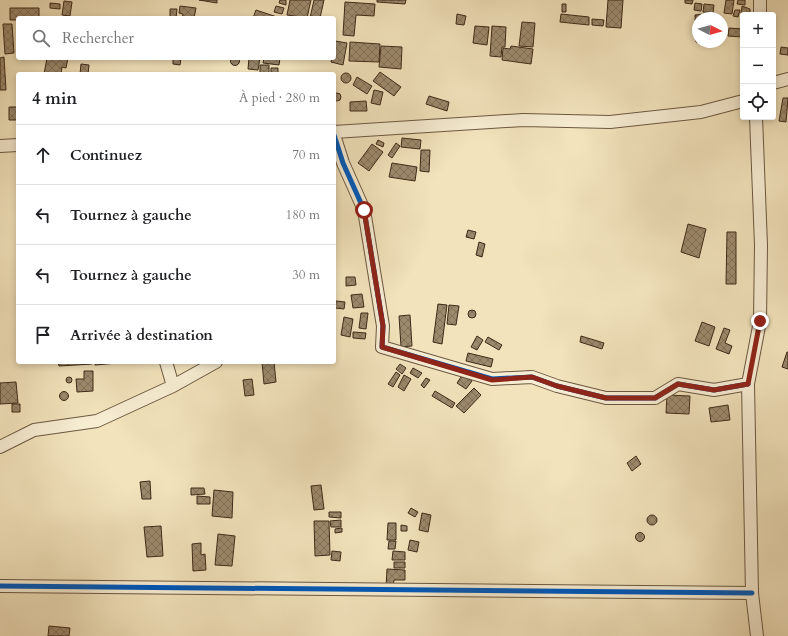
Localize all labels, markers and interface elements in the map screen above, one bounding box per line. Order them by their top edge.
north arrow [692,12,728,48]
map controls [740,12,776,120]
button: + [740,12,776,48]
search box [16,16,336,60]
icon: search [30,27,52,49]
text: Rechercher [62,28,134,48]
button: − [740,48,776,84]
button: locate [740,84,776,120]
text: 4 min [32,87,77,110]
text: À pied · 280 m [239,89,320,107]
icon: ahead [32,144,54,166]
text: Continuez [70,145,142,165]
text: 70 m [292,146,320,164]
route start [355,201,373,219]
icon: left [32,204,54,226]
text: Tournez à gauche [70,205,192,225]
text: 180 m [286,206,320,224]
icon: left [32,264,54,286]
text: Tournez à gauche [70,265,192,285]
text: 30 m [292,266,320,284]
route end [751,312,769,330]
icon: arrive [32,324,54,346]
text: Arrivée à destination [70,325,213,345]

